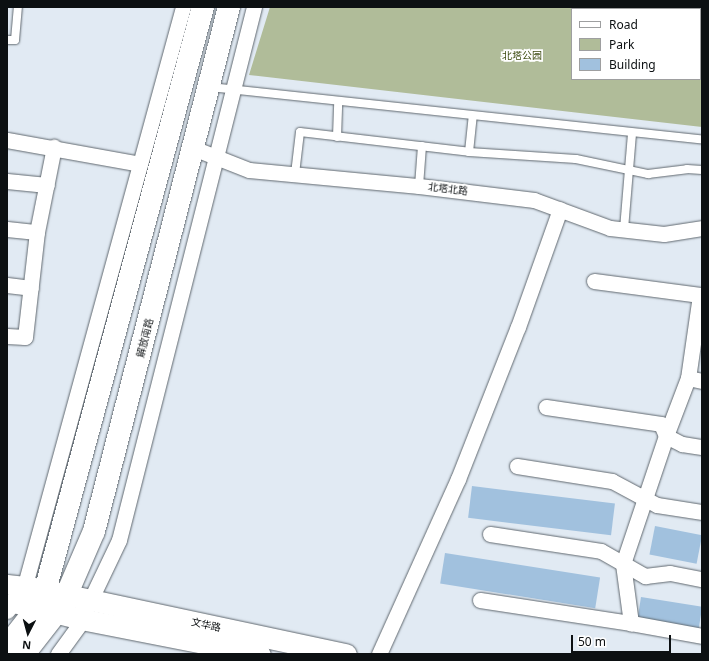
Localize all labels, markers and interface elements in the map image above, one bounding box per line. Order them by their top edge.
legend [571,8,701,80]
text: Road [609,16,638,33]
text: Park [609,36,634,53]
park label: 北塔公园 [502,50,542,62]
text: Building [609,56,656,73]
street label: 北塔北路 [427,181,469,197]
street label: 解放南路 [134,317,156,359]
north arrow [8,613,48,653]
street label: 文华路 [190,616,222,634]
scale bar [573,627,673,653]
text: 50 m [578,633,606,650]
text: N [21,638,32,653]

